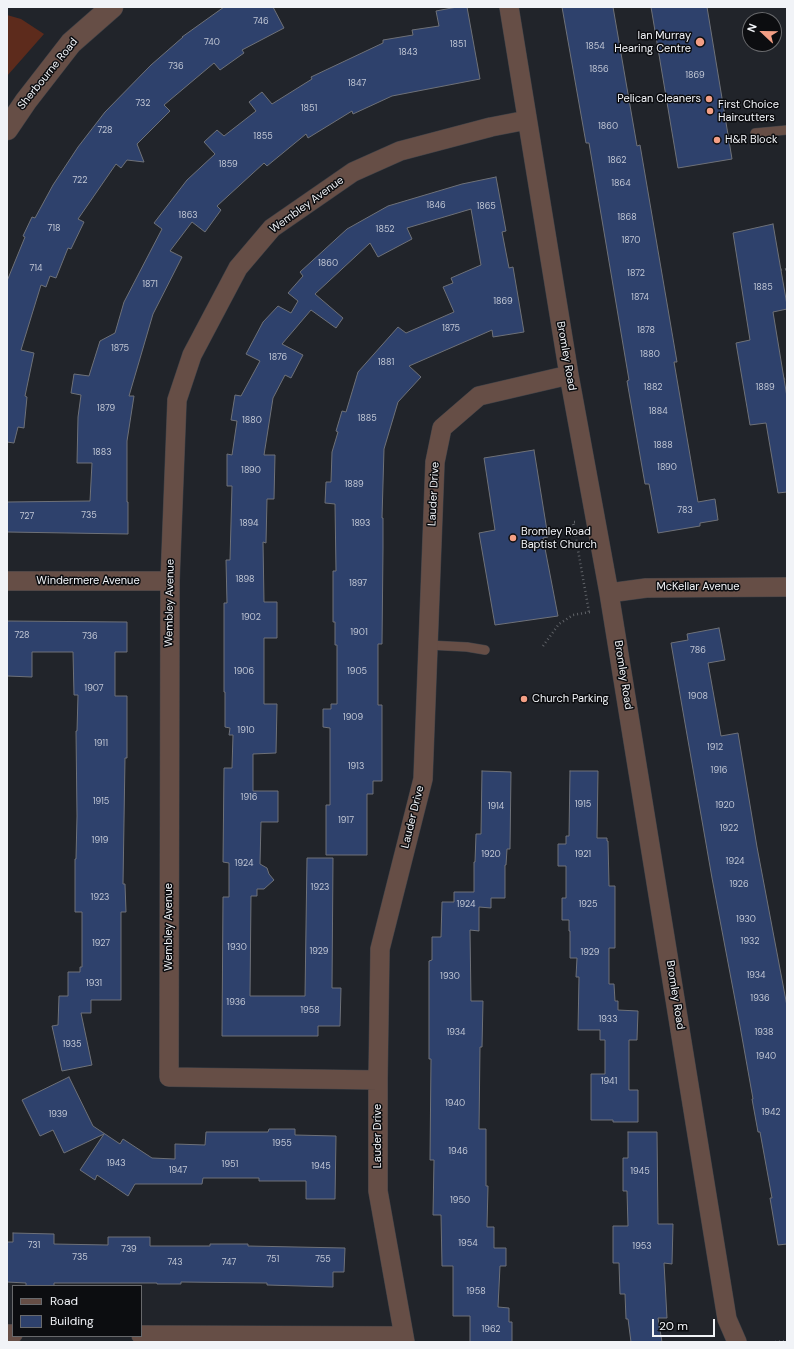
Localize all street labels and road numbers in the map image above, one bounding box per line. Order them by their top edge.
street label: Sherbourne Road [15,36,81,112]
street label: Wembley Avenue [268,174,346,236]
street label: Bromley Road [553,320,579,392]
street label: Lauder Drive [426,462,442,526]
street label: Wembley Avenue [163,559,177,647]
street label: Windermere Avenue [36,574,140,588]
street label: McKellar Avenue [656,580,740,594]
street label: Bromley Road [611,639,635,711]
street label: Lauder Drive [399,784,427,850]
street label: Wembley Avenue [162,883,176,971]
street label: Bromley Road [663,959,687,1031]
street label: Lauder Drive [371,1104,385,1168]

